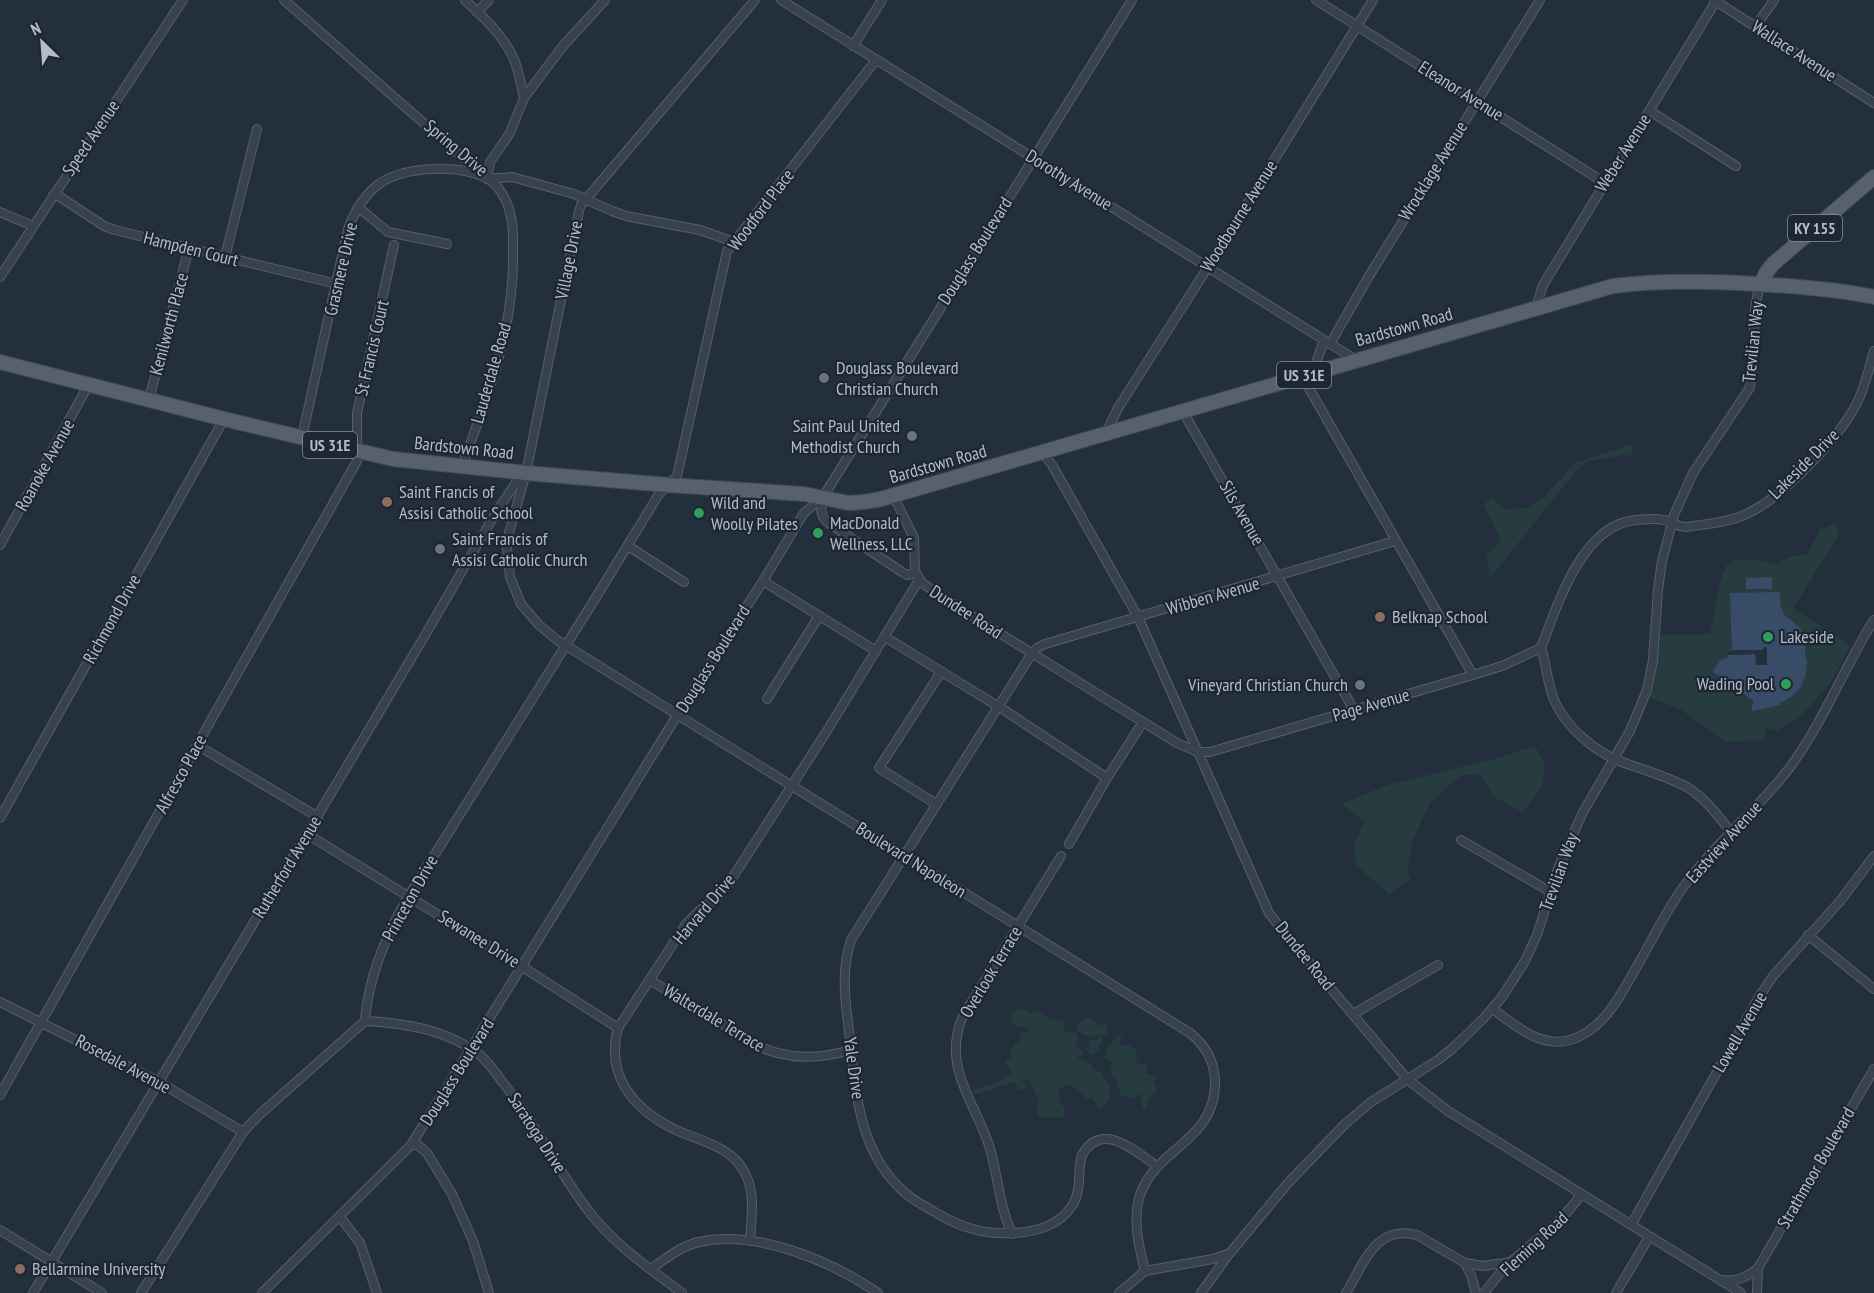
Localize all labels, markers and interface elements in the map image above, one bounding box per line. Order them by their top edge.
north arrow [12,12,72,72]
street label: Wallace Avenue [1747,15,1841,87]
text: N [28,18,44,39]
street label: Eleanor Avenue [1414,55,1508,126]
street label: Speed Avenue [57,95,124,180]
street label: Weber Avenue [1590,109,1656,196]
street label: Spring Drive [420,114,493,181]
street label: Wrocklage Avenue [1393,117,1472,225]
street label: Dorothy Avenue [1022,144,1117,215]
street label: Woodbourne Avenue [1195,156,1282,276]
street label: Woodford Place [722,164,799,255]
street label: Douglass Boulevard [932,193,1017,309]
road number: KY 155 [1788,215,1842,241]
street label: Village Drive [549,219,587,302]
street label: Grasmere Drive [319,220,362,318]
street label: Hampden Court [141,226,241,271]
street label: Kenilworth Place [144,270,193,378]
street label: St Francis Court [349,298,394,398]
street label: Trevilian Way [1737,300,1768,384]
street label: Bardstown Road [1353,302,1455,351]
street label: Lauderdale Road [465,320,516,426]
place label: Douglass Boulevard Christian Church [836,356,959,400]
road number: US 31E [1277,362,1331,388]
marker: Douglass Boulevard Christian Church [817,371,831,385]
place label: Saint Paul United Methodist Church [791,414,900,458]
street label: Roanoke Avenue [10,415,79,515]
street label: Lakeside Drive [1764,424,1844,504]
marker: Saint Paul United Methodist Church [905,429,919,443]
street label: Bardstown Road [413,431,515,464]
road number: US 31E [303,432,357,458]
street label: Bardstown Road [887,439,989,488]
street label: Sils Avenue [1215,476,1270,549]
place label: Saint Francis of Assisi Catholic School [399,480,534,524]
place label: Wild and Woolly Pilates [711,491,798,535]
marker: Saint Francis of Assisi Catholic School [380,495,394,509]
marker: Wild and Woolly Pilates [692,506,706,520]
place label: MacDonald Wellness, LLC [830,511,913,555]
marker: MacDonald Wellness, LLC [811,526,825,540]
place label: Saint Francis of Assisi Catholic Church [452,527,587,571]
marker: Saint Francis of Assisi Catholic Church [433,542,447,556]
street label: Richmond Drive [78,570,146,667]
street label: Wibben Avenue [1164,571,1262,620]
street label: Dundee Road [926,580,1007,644]
street label: Douglass Boulevard [670,601,755,717]
place label: Belknap School [1392,605,1488,628]
marker: Belknap School [1373,610,1387,624]
place label: Lakeside [1780,625,1834,648]
marker: Lakeside [1761,630,1775,644]
place label: Wading Pool [1697,672,1775,695]
place label: Vineyard Christian Church [1187,673,1348,696]
marker: Wading Pool [1779,677,1793,691]
marker: Vineyard Christian Church [1353,678,1367,692]
street label: Page Avenue [1330,683,1412,726]
street label: Alfresco Place [150,730,212,817]
street label: Eastview Avenue [1681,796,1767,888]
street label: Rutherford Avenue [247,811,326,922]
street label: Boulevard Napoleon [852,817,971,903]
street label: Trevilian Way [1534,829,1583,914]
street label: Princeton Drive [376,851,443,945]
street label: Harvard Drive [667,869,740,949]
street label: Sewanee Drive [434,904,524,973]
street label: Dundee Road [1271,917,1340,995]
street label: Overlook Terrace [954,922,1027,1022]
street label: Walterdale Terrace [659,978,769,1057]
street label: Lowell Avenue [1707,987,1772,1076]
street label: Douglass Boulevard [414,1014,499,1130]
street label: Rosedale Avenue [72,1029,175,1098]
street label: Yale Drive [839,1035,870,1100]
street label: Saratoga Drive [503,1088,572,1177]
street label: Strathmoor Boulevard [1772,1103,1860,1232]
street label: Fleming Road [1495,1206,1573,1281]
place label: Bellarmine University [32,1257,166,1280]
marker: Bellarmine University [13,1262,27,1276]

